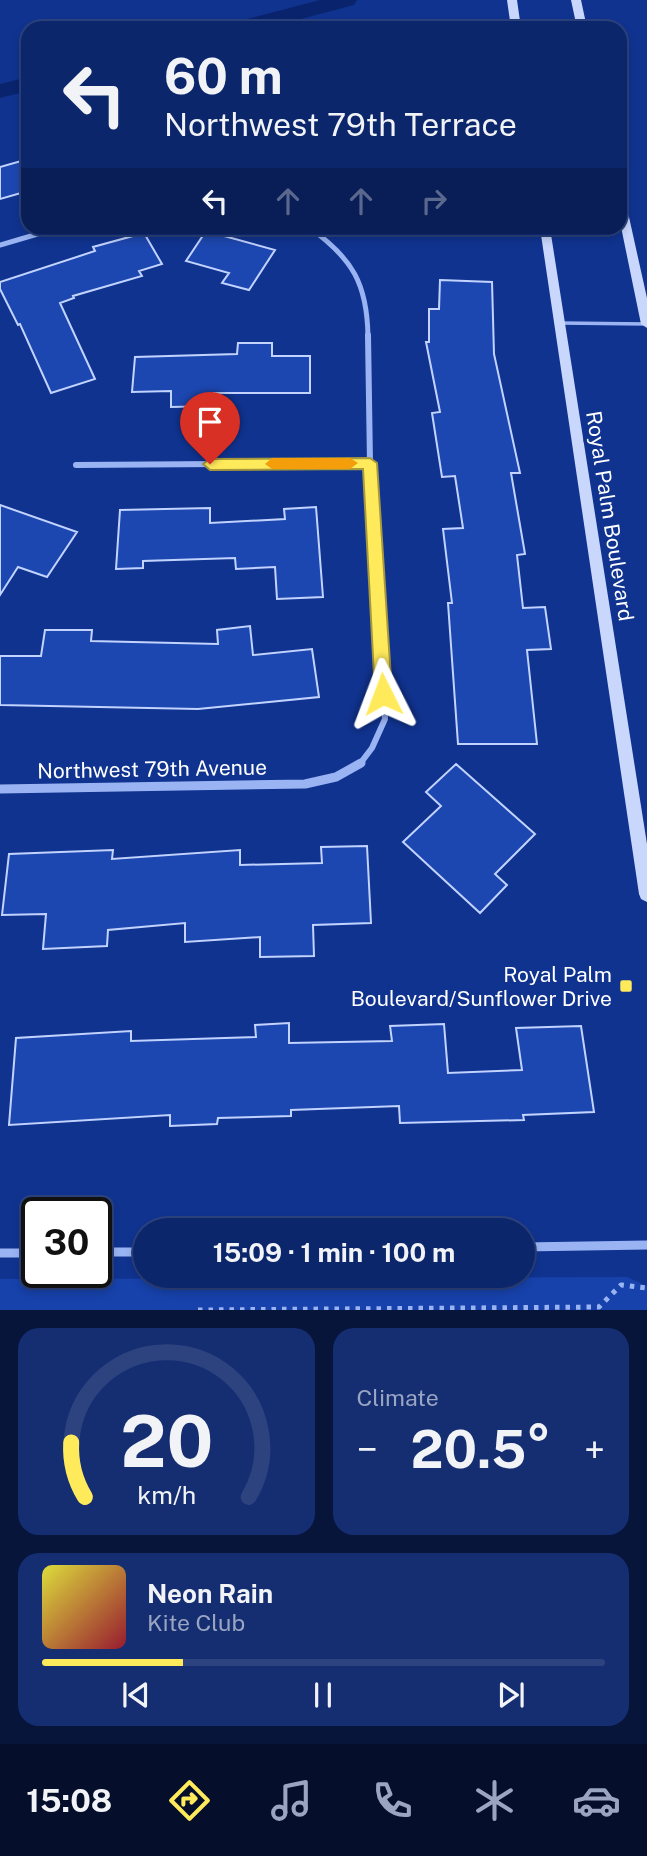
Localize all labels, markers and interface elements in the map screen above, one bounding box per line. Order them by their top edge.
text: 60 m [164,47,283,105]
icon: left [49,49,140,140]
text: Northwest 79th Terrace [164,106,517,143]
icon: left [196,182,234,220]
icon: ahead [269,182,307,220]
icon: ahead [342,182,380,220]
icon: right [415,182,453,220]
pin [180,392,240,464]
icon: arrive [191,403,229,441]
street label: Royal Palm Boulevard [581,409,639,623]
position arrow [346,657,420,731]
street label: Northwest 79th Avenue [37,754,267,784]
place label: Royal Palm Boulevard/Sunflower Drive [351,962,612,1011]
marker: Royal Palm Boulevard/Sunflower Drive [618,978,634,994]
speed limit sign: 30 [21,1197,112,1288]
text: 15:09 · 1 min · 100 m [213,1237,455,1268]
text: Climate [357,1384,439,1411]
text: 20 [120,1399,213,1484]
text: 20.5° [411,1419,551,1480]
text: − [357,1427,378,1472]
text: + [584,1427,605,1472]
text: km/h [137,1480,196,1510]
text: Neon Rain [147,1578,273,1609]
text: Kite Club [147,1609,245,1636]
icon: previous [117,1676,155,1714]
icon: pause [304,1676,342,1714]
icon: next [492,1676,530,1714]
icon: directions [165,1776,214,1825]
icon: music [267,1776,316,1825]
icon: phone [368,1776,417,1825]
icon: climate [470,1776,519,1825]
icon: car [572,1776,621,1825]
text: 15:08 [26,1782,112,1819]

